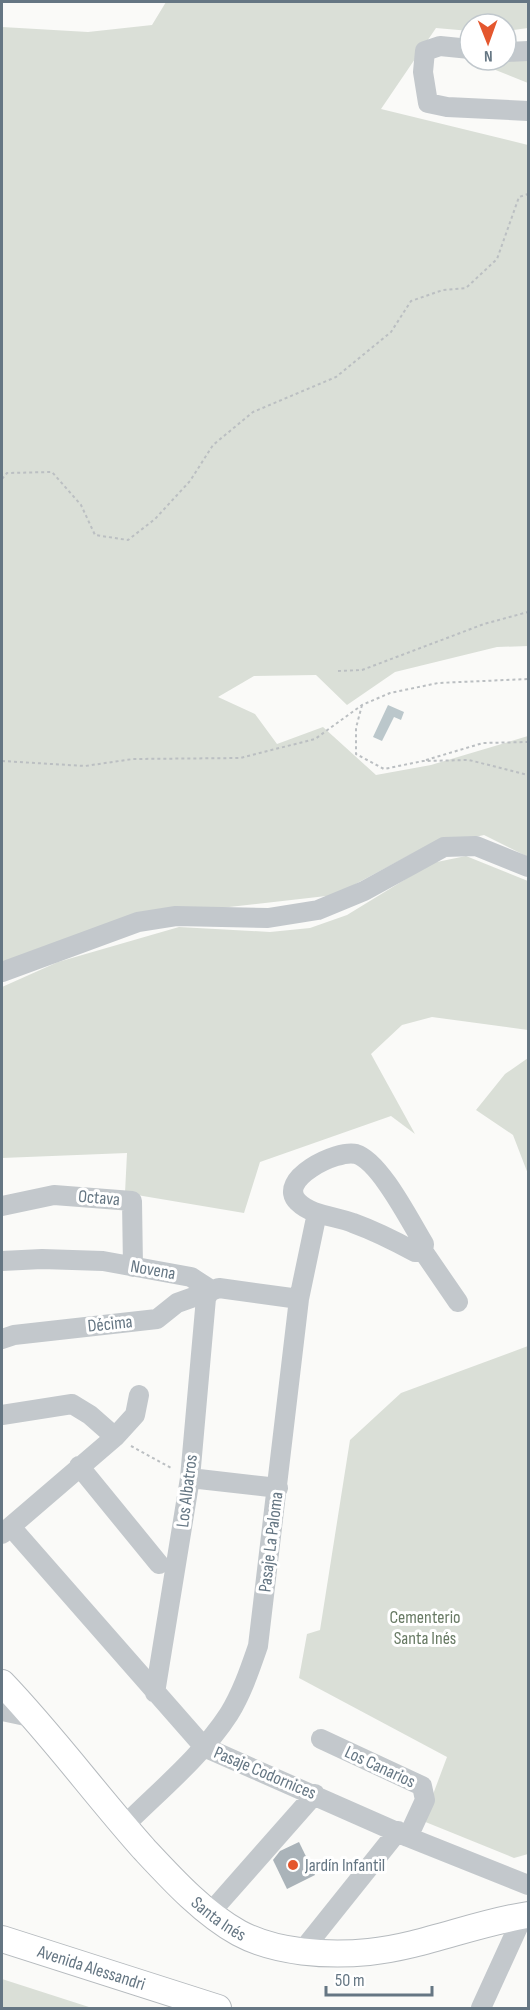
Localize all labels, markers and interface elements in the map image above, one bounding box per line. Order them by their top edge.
north arrow [458,12,518,72]
text: N [484,46,493,65]
street label: Octava [77,1186,121,1210]
street label: Novena [129,1256,177,1284]
street label: Décima [86,1311,134,1337]
street label: Los Albatros [172,1453,202,1529]
street label: Pasaje La Paloma [254,1491,288,1593]
park label: Cementerio Santa Inés [390,1607,461,1649]
street label: Los Canarios [341,1741,419,1793]
street label: Pasaje Codornices [211,1742,319,1804]
place label: Jardín Infantil [304,1855,385,1876]
marker: Jardín Infantil [286,1858,300,1872]
street label: Santa Inés [187,1892,250,1945]
street label: Avenida Alessandri [34,1940,148,1995]
scale bar [326,1959,432,1997]
text: 50 m [335,1970,365,1991]

